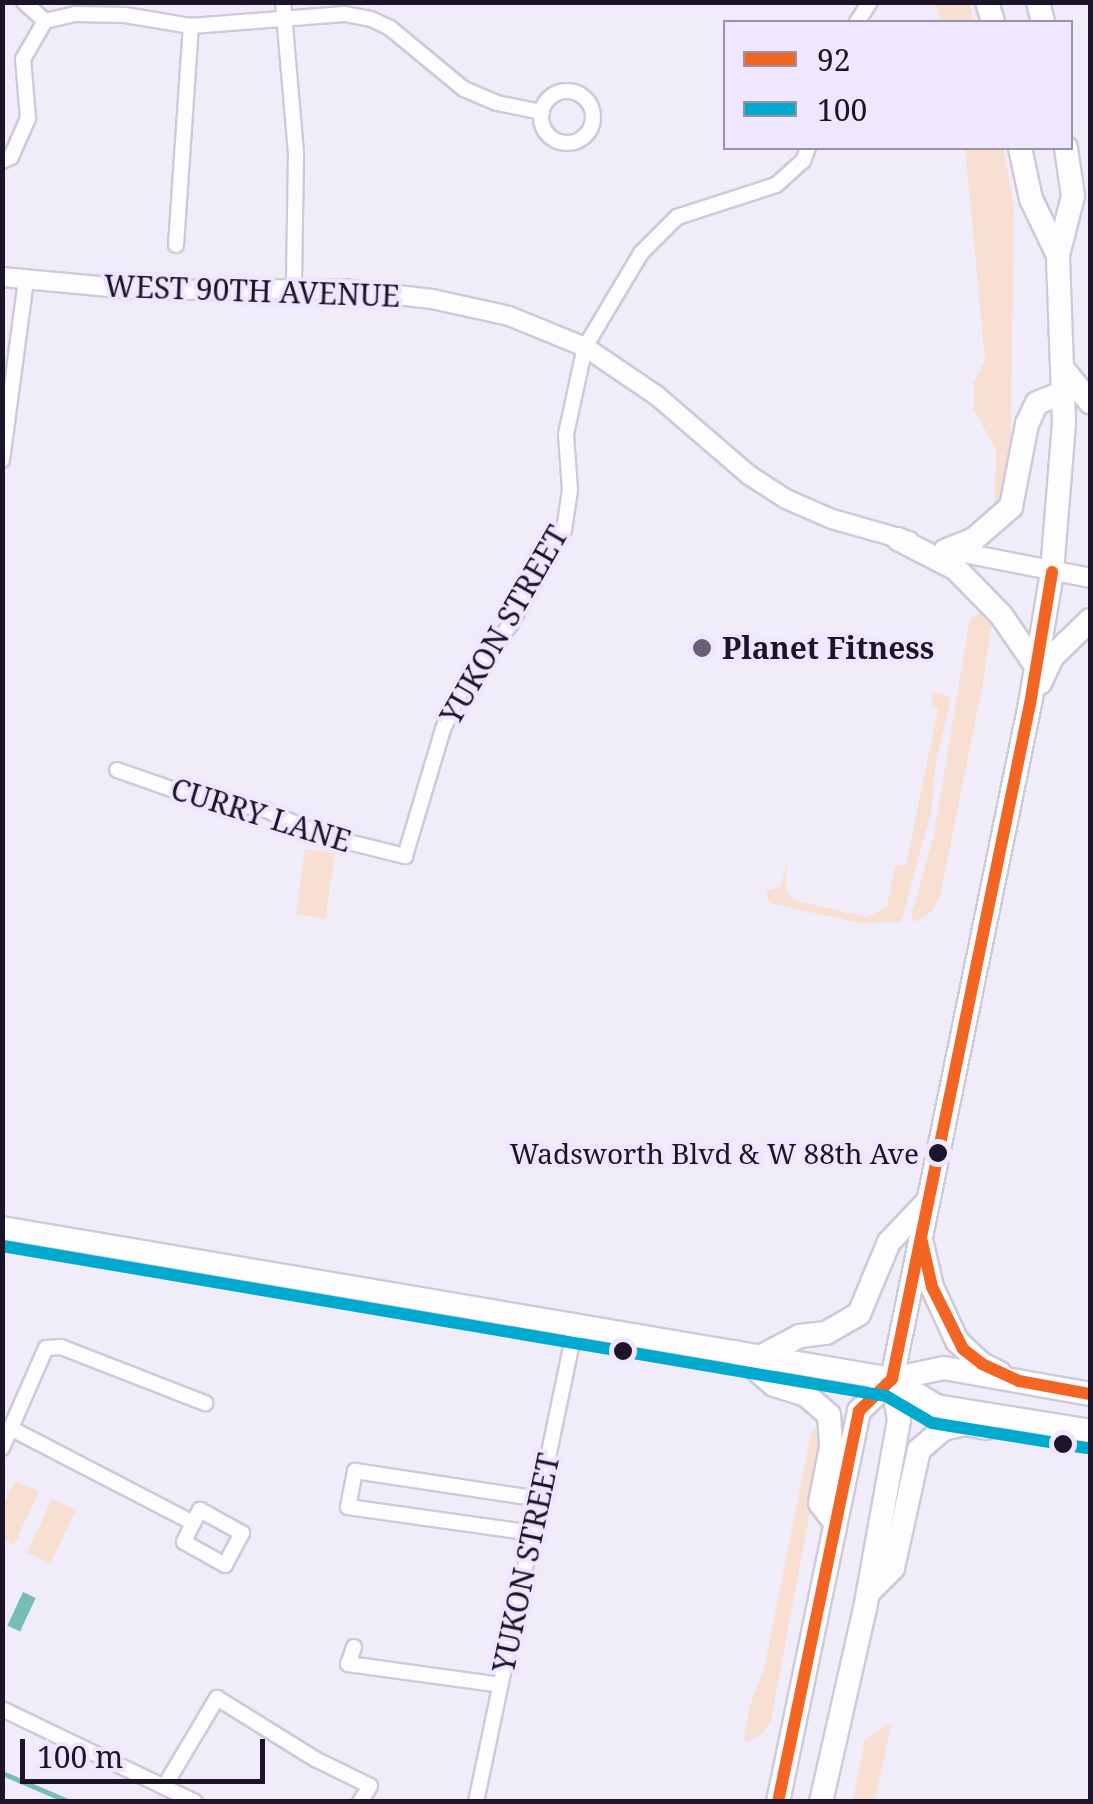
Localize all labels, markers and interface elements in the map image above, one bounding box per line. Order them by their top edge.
legend [723,20,1073,150]
text: 92 [817,39,851,80]
text: 100 [817,89,867,130]
street label: WEST 90TH AVENUE [103,268,401,314]
street label: YUKON STREET [433,519,575,731]
place label: Planet Fitness [722,630,934,666]
marker: Planet Fitness [691,637,713,659]
street label: CURRY LANE [167,771,355,859]
place label: Wadsworth Blvd & W 88th Ave [510,1136,919,1170]
marker: Wadsworth Blvd & W 88th Ave [928,1143,948,1163]
unlabelled marker [613,1341,633,1361]
unlabelled marker [1053,1434,1073,1454]
street label: YUKON STREET [485,1450,567,1676]
scale bar [25,1719,270,1781]
text: 100 m [37,1736,123,1777]

